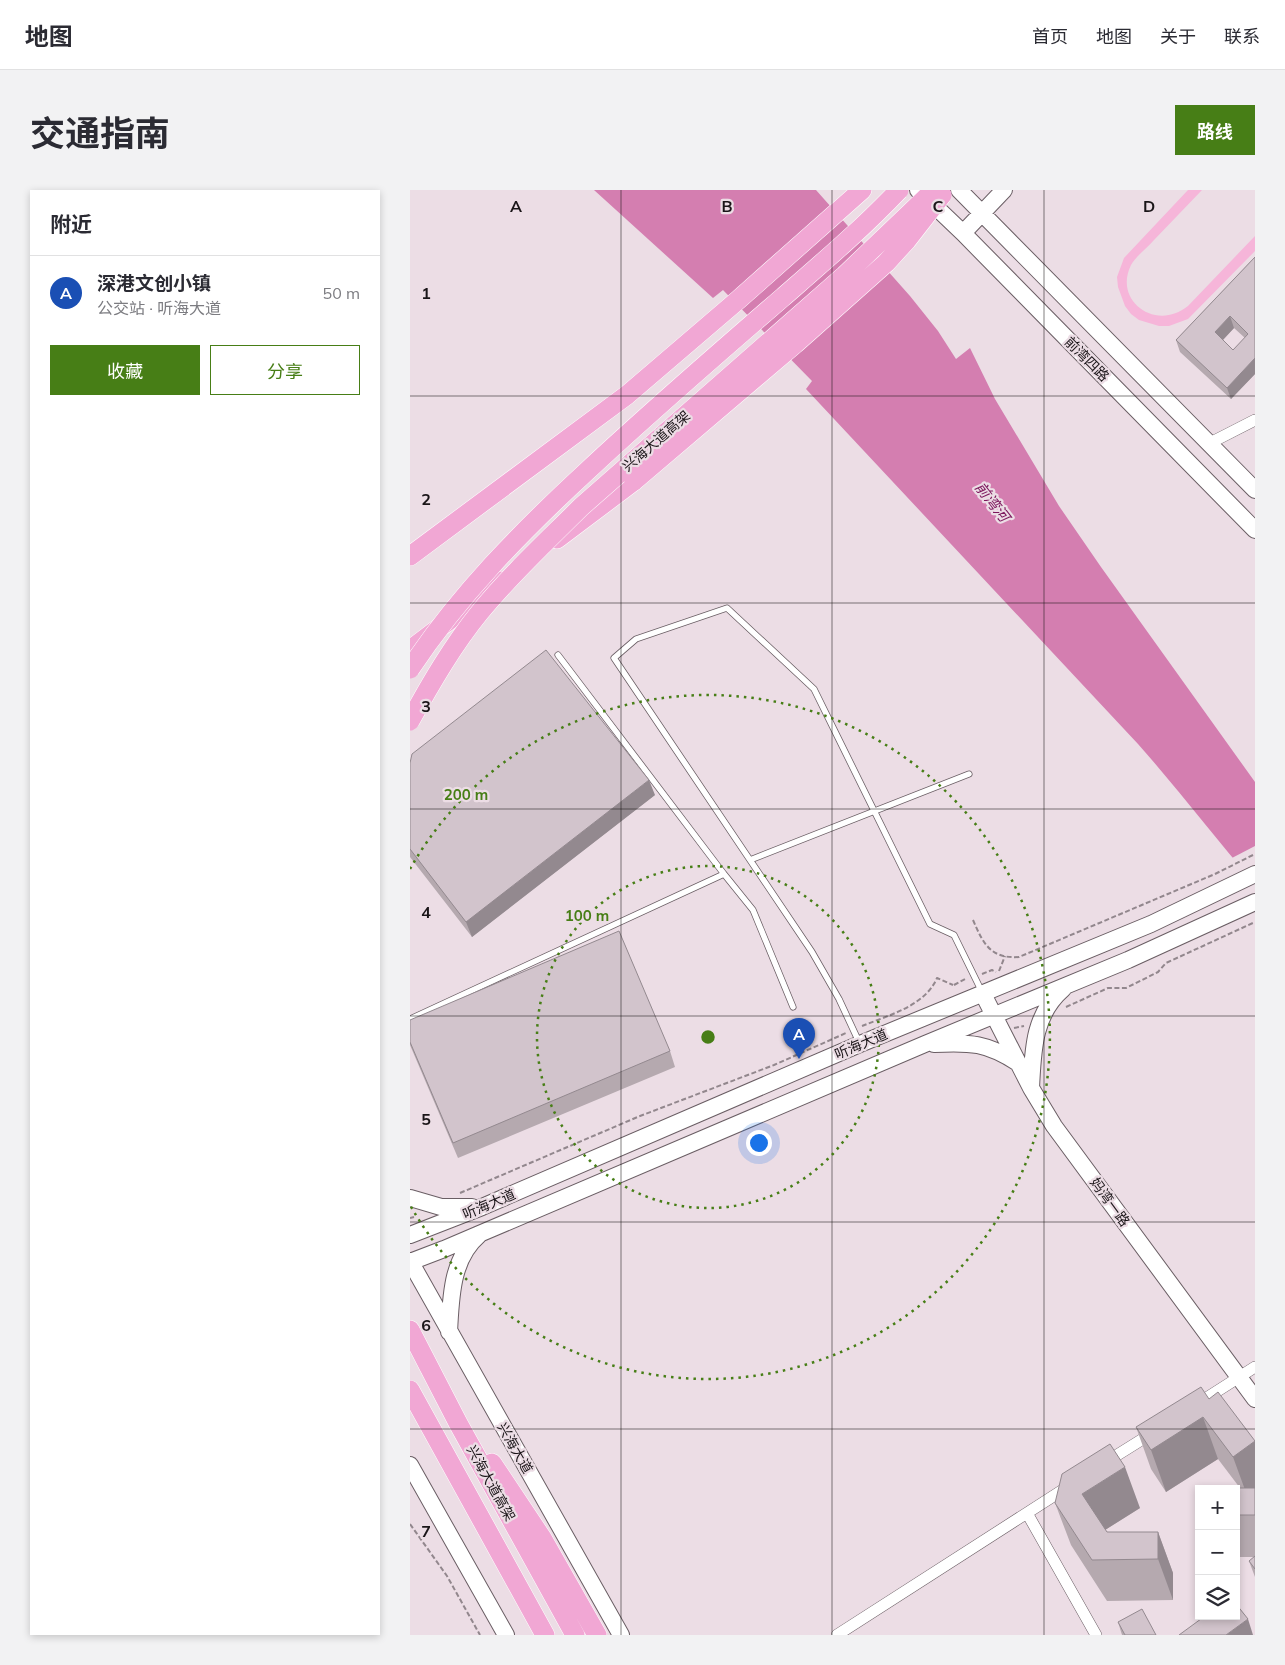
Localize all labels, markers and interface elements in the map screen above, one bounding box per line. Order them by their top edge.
text: 地图 [25,21,73,51]
text: 首页 [1032,25,1068,48]
text: 地图 [1096,25,1132,48]
text: 关于 [1160,25,1196,48]
text: 联系 [1224,25,1260,48]
button: 路线 [1175,105,1255,155]
text: 交通指南 [30,111,170,155]
text: A [510,196,522,216]
text: B [721,196,733,216]
text: C [933,196,944,216]
text: D [1143,196,1155,216]
text: 附近 [50,211,92,237]
text: 深港文创小镇 [97,271,211,295]
text: A [60,283,72,303]
text: 50 m [323,283,360,303]
text: 1 [421,283,431,303]
text: 公交站 · 听海大道 [97,298,221,318]
street label: 前湾四路 [1061,333,1113,385]
button: 收藏 [50,345,200,395]
button: 分享 [210,345,360,395]
street label: 兴海大道高架 [618,407,694,475]
water label: 前湾河 [971,478,1016,528]
text: 2 [421,489,431,509]
text: 3 [421,696,431,716]
text: 200 m [444,785,488,804]
text: 4 [421,902,431,922]
text: 100 m [565,906,609,925]
pin: A [783,1018,815,1059]
street label: 听海大道 [832,1025,890,1063]
centre of rings [699,1028,717,1046]
text: 5 [421,1109,431,1129]
your location [746,1130,772,1156]
street label: 妈湾一路 [1086,1174,1134,1230]
street label: 听海大道 [460,1185,518,1223]
text: 6 [421,1315,431,1335]
street label: 兴海大道 [493,1419,537,1477]
street label: 兴海大道高架 [463,1442,519,1524]
map controls [1195,1485,1240,1620]
button: + [1195,1485,1240,1530]
text: 7 [421,1521,431,1541]
button: − [1195,1530,1240,1575]
button: layers [1195,1575,1240,1620]

